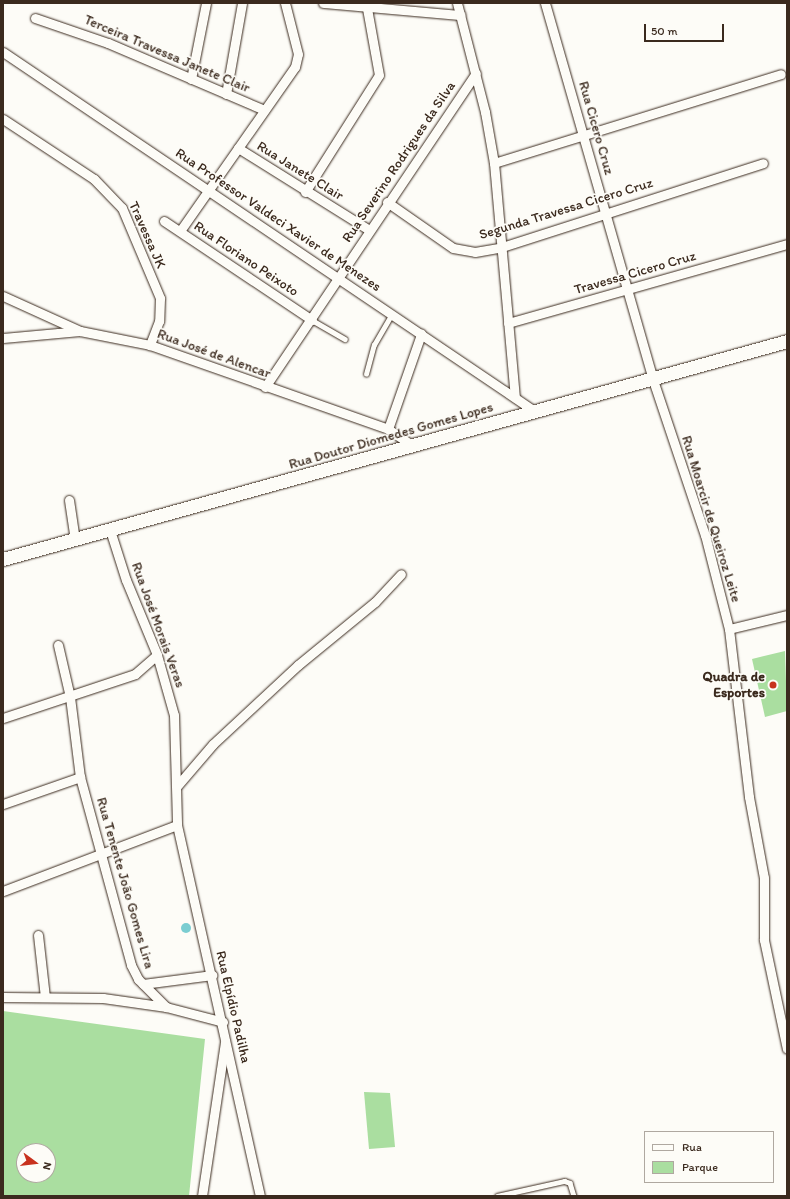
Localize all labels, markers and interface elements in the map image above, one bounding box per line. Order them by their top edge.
street label: Terceira Travessa Janete Clair [81,11,253,97]
scale bar [646,16,726,42]
text: 50 m [651,24,677,38]
street label: Rua Severino Rodrigues da Silva [339,78,459,246]
street label: Rua Cicero Cruz [575,79,617,177]
street label: Rua Janete Clair [254,138,346,204]
street label: Rua Professor Valdeci Xavier de Menezes [172,145,384,295]
street label: Segunda Travessa Cicero Cruz [477,175,655,243]
street label: Travessa JK [125,199,169,271]
street label: Rua Floriano Peixoto [190,218,302,300]
street label: Travessa Cicero Cruz [572,248,698,298]
street label: Rua José de Alencar [155,326,273,382]
street label: Rua Doutor Diomedes Gomes Lopes [287,399,495,473]
street label: Rua Moarcir de Queiroz Leite [678,434,744,604]
street label: Rua José Morais Veras [127,560,189,690]
place label: Quadra de Esportes [702,669,765,702]
marker: Quadra de Esportes [768,680,778,690]
street label: Rua Tenente João Gomes Lira [93,796,157,970]
street label: Rua Elpídio Padilha [212,949,254,1065]
legend [644,1131,774,1183]
text: Rua [682,1140,702,1154]
north arrow [16,1143,56,1183]
text: Parque [682,1160,718,1174]
text: N [40,1161,54,1171]

